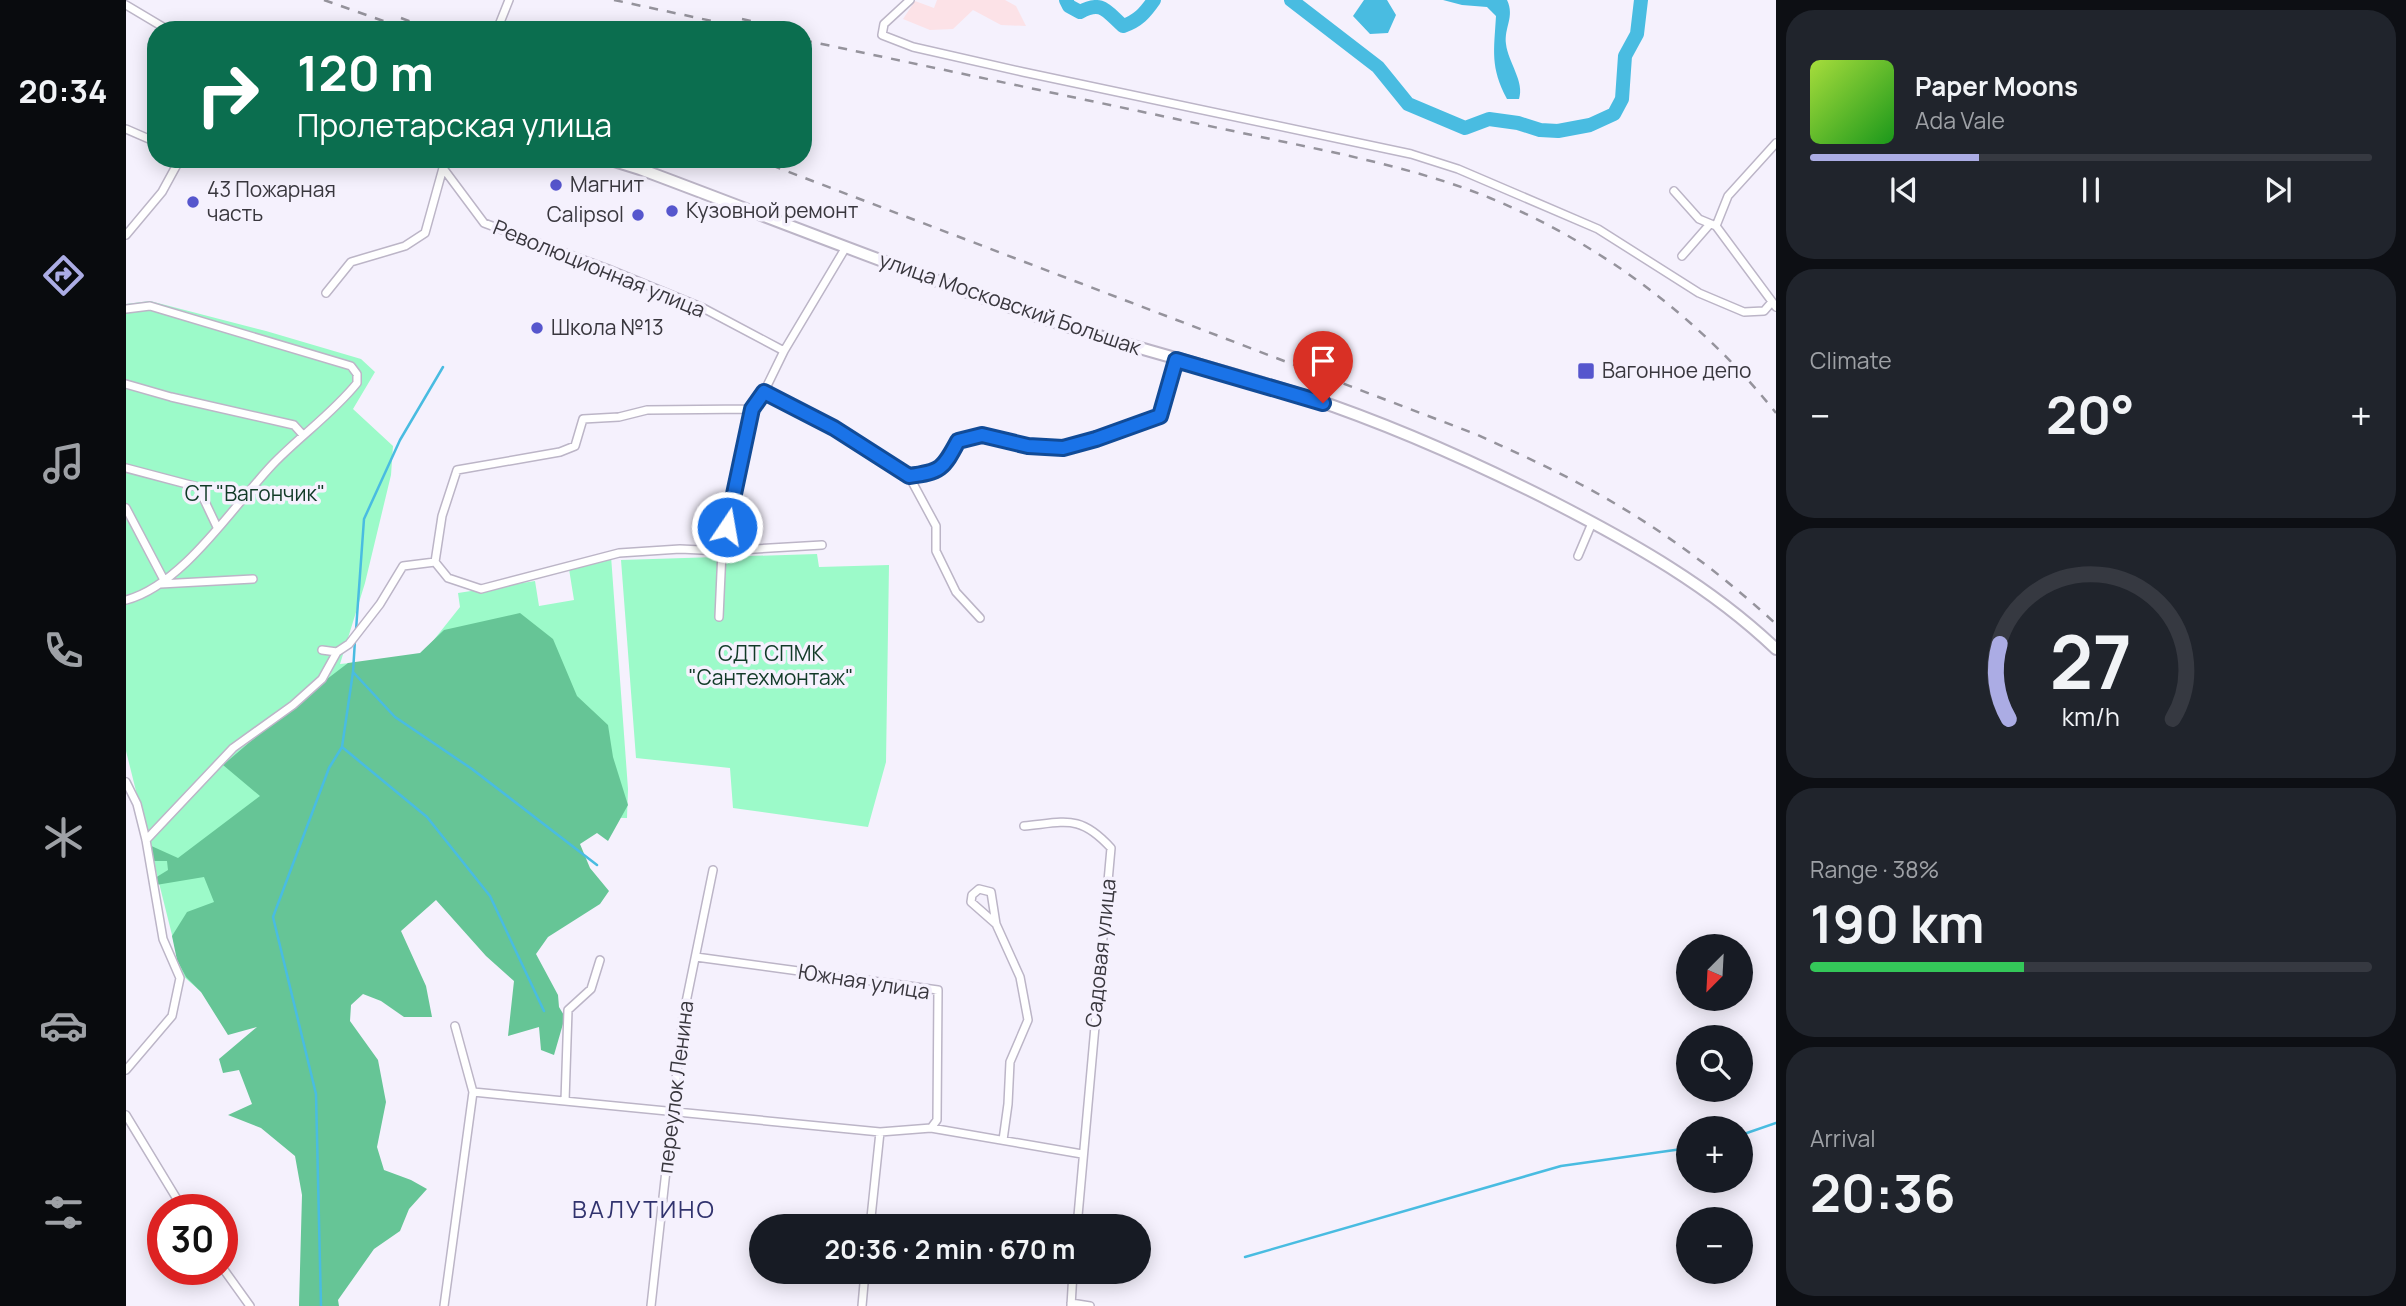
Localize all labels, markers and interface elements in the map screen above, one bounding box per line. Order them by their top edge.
text: 120 m [297,39,434,106]
icon: right [182,49,273,140]
text: Paper Moons [1915,68,2078,104]
text: 20:34 [18,69,108,113]
text: Пролетарская улица [297,103,612,147]
text: Ada Vale [1915,104,2005,136]
place label: Магнит [570,170,644,198]
icon: previous [1885,171,1923,209]
icon: pause [2072,171,2110,209]
icon: next [2259,171,2297,209]
place label: 43 Пожарная часть [207,175,336,227]
marker: Магнит [548,177,564,193]
marker: 43 Пожарная часть [185,194,201,210]
place label: Кузовной ремонт [686,196,859,224]
place label: Сalipsol [547,200,624,228]
marker: Кузовной ремонт [664,203,680,219]
marker: Сalipsol [630,207,646,223]
street label: Революционная улица [489,213,710,323]
street label: улица Московский Большак [876,245,1146,361]
icon: directions [39,251,88,300]
place label: Школа №13 [551,313,664,341]
marker: Школа №13 [529,320,545,336]
pin [1293,331,1353,403]
icon: arrive [1304,342,1342,380]
text: Climate [1810,344,1892,376]
place label: Вагонное депо [1602,356,1751,384]
marker: Вагонное депо [1576,361,1596,381]
text: 20° [2046,379,2135,450]
text: − [1810,389,1831,441]
text: + [2350,389,2372,441]
icon: music [39,439,88,488]
park label: СТ "Вагончик" [185,479,325,507]
position arrow [690,490,764,564]
text: 27 [2050,611,2132,711]
icon: phone [39,626,88,675]
park label: СДТ СПМК "Сантехмонтаж" [688,639,854,691]
text: km/h [2062,699,2120,734]
icon: climate [39,813,88,862]
text: Range · 38% [1810,853,1939,885]
street label: Садовая улица [1078,877,1122,1029]
text: 190 km [1810,888,1984,959]
north arrow [1676,934,1754,1012]
map controls [1676,934,1753,1284]
street label: Южная улица [796,957,932,1005]
street label: переулок Ленина [651,999,700,1175]
icon: car [39,1001,88,1050]
button: search [1676,1025,1753,1102]
button: + [1676,1116,1753,1193]
text: Arrival [1810,1122,1876,1154]
text: 20:36 [1810,1157,1956,1228]
icon: filters [39,1188,88,1237]
district label: ВАЛУТИНО [572,1192,716,1225]
speed limit sign: 30 [147,1194,238,1285]
button: − [1676,1207,1753,1284]
text: 20:36 · 2 min · 670 m [825,1231,1075,1267]

